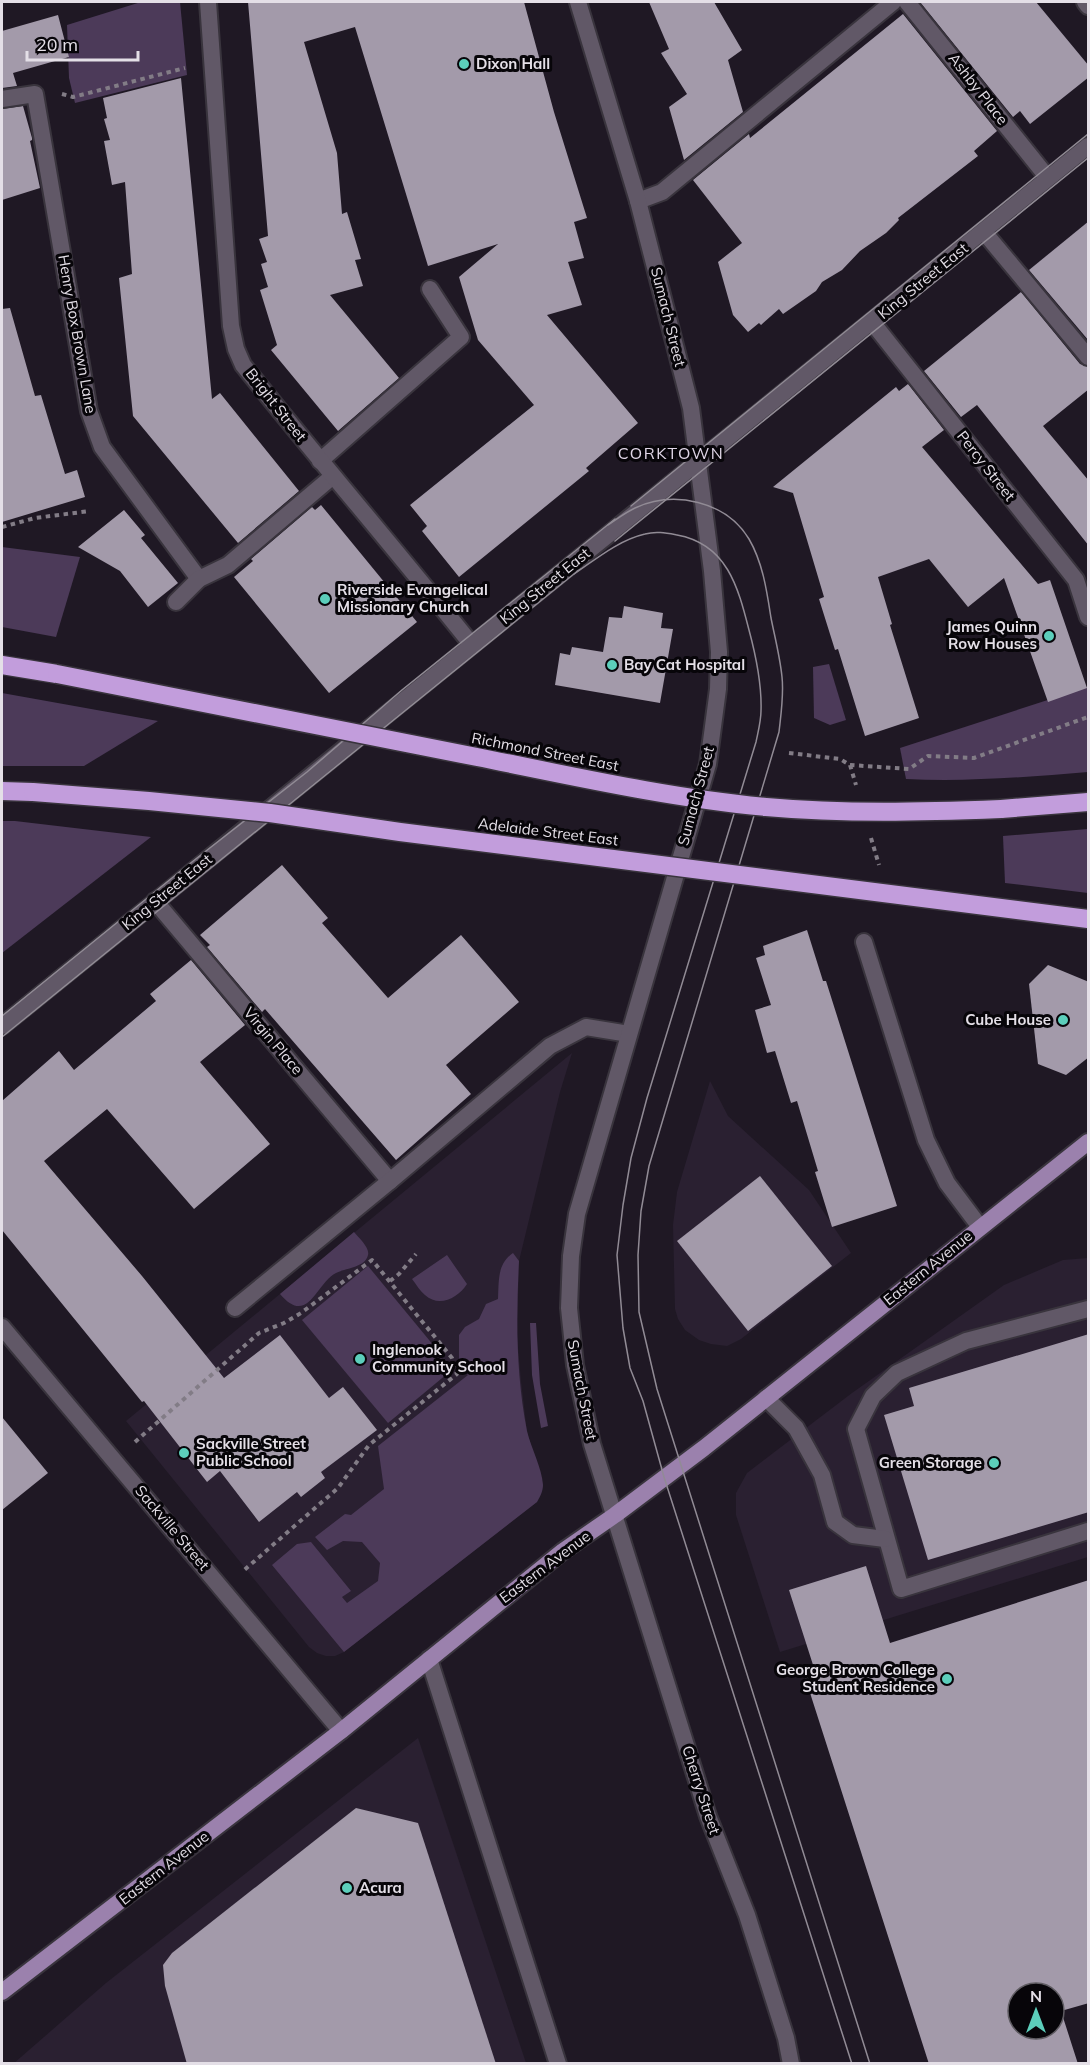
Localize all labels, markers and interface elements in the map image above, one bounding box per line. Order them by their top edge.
scale bar [27,24,138,62]
text: 20 m [36,33,78,56]
street label: Ashby Place [945,49,1012,128]
place label: Dixon Hall [476,54,550,73]
marker: Dixon Hall [457,57,471,71]
street label: King Street East [874,238,972,323]
street label: Henry Box Brown Lane [54,253,101,415]
street label: Sumach Street [647,265,690,369]
street label: Bright Street [242,364,311,445]
street label: Percy Street [953,427,1020,505]
district label: CORKTOWN [618,443,724,463]
street label: King Street East [496,543,594,628]
place label: Riverside Evangelical Missionary Church [337,580,488,616]
marker: Riverside Evangelical Missionary Church [318,592,332,606]
place label: James Quinn Row Houses [946,617,1037,653]
marker: James Quinn Row Houses [1042,629,1056,643]
place label: Bay Cat Hospital [624,655,745,674]
marker: Bay Cat Hospital [605,658,619,672]
street label: Richmond Street East [470,728,620,775]
street label: Sumach Street [673,744,718,847]
street label: Adelaide Street East [477,813,619,850]
street label: King Street East [118,849,216,934]
street label: Virgin Place [240,1003,307,1078]
place label: Cube House [965,1010,1051,1029]
marker: Cube House [1056,1013,1070,1027]
street label: Eastern Avenue [879,1226,976,1309]
street label: Sumach Street [563,1338,602,1442]
place label: Inglenook Community School [372,1340,506,1376]
marker: Inglenook Community School [353,1352,367,1366]
place label: Sackville Street Public School [196,1434,306,1470]
marker: Sackville Street Public School [177,1446,191,1460]
place label: Green Storage [879,1453,982,1472]
marker: Green Storage [987,1456,1001,1470]
street label: Sackville Street [131,1481,214,1574]
street label: Eastern Avenue [496,1526,594,1607]
place label: George Brown College Student Residence [776,1660,935,1696]
marker: George Brown College Student Residence [940,1672,954,1686]
street label: Cherry Street [678,1743,725,1836]
street label: Eastern Avenue [115,1827,212,1909]
place label: Acura [359,1878,402,1897]
marker: Acura [340,1881,354,1895]
north arrow [1006,1981,1066,2041]
text: N [1030,1986,1042,2006]

